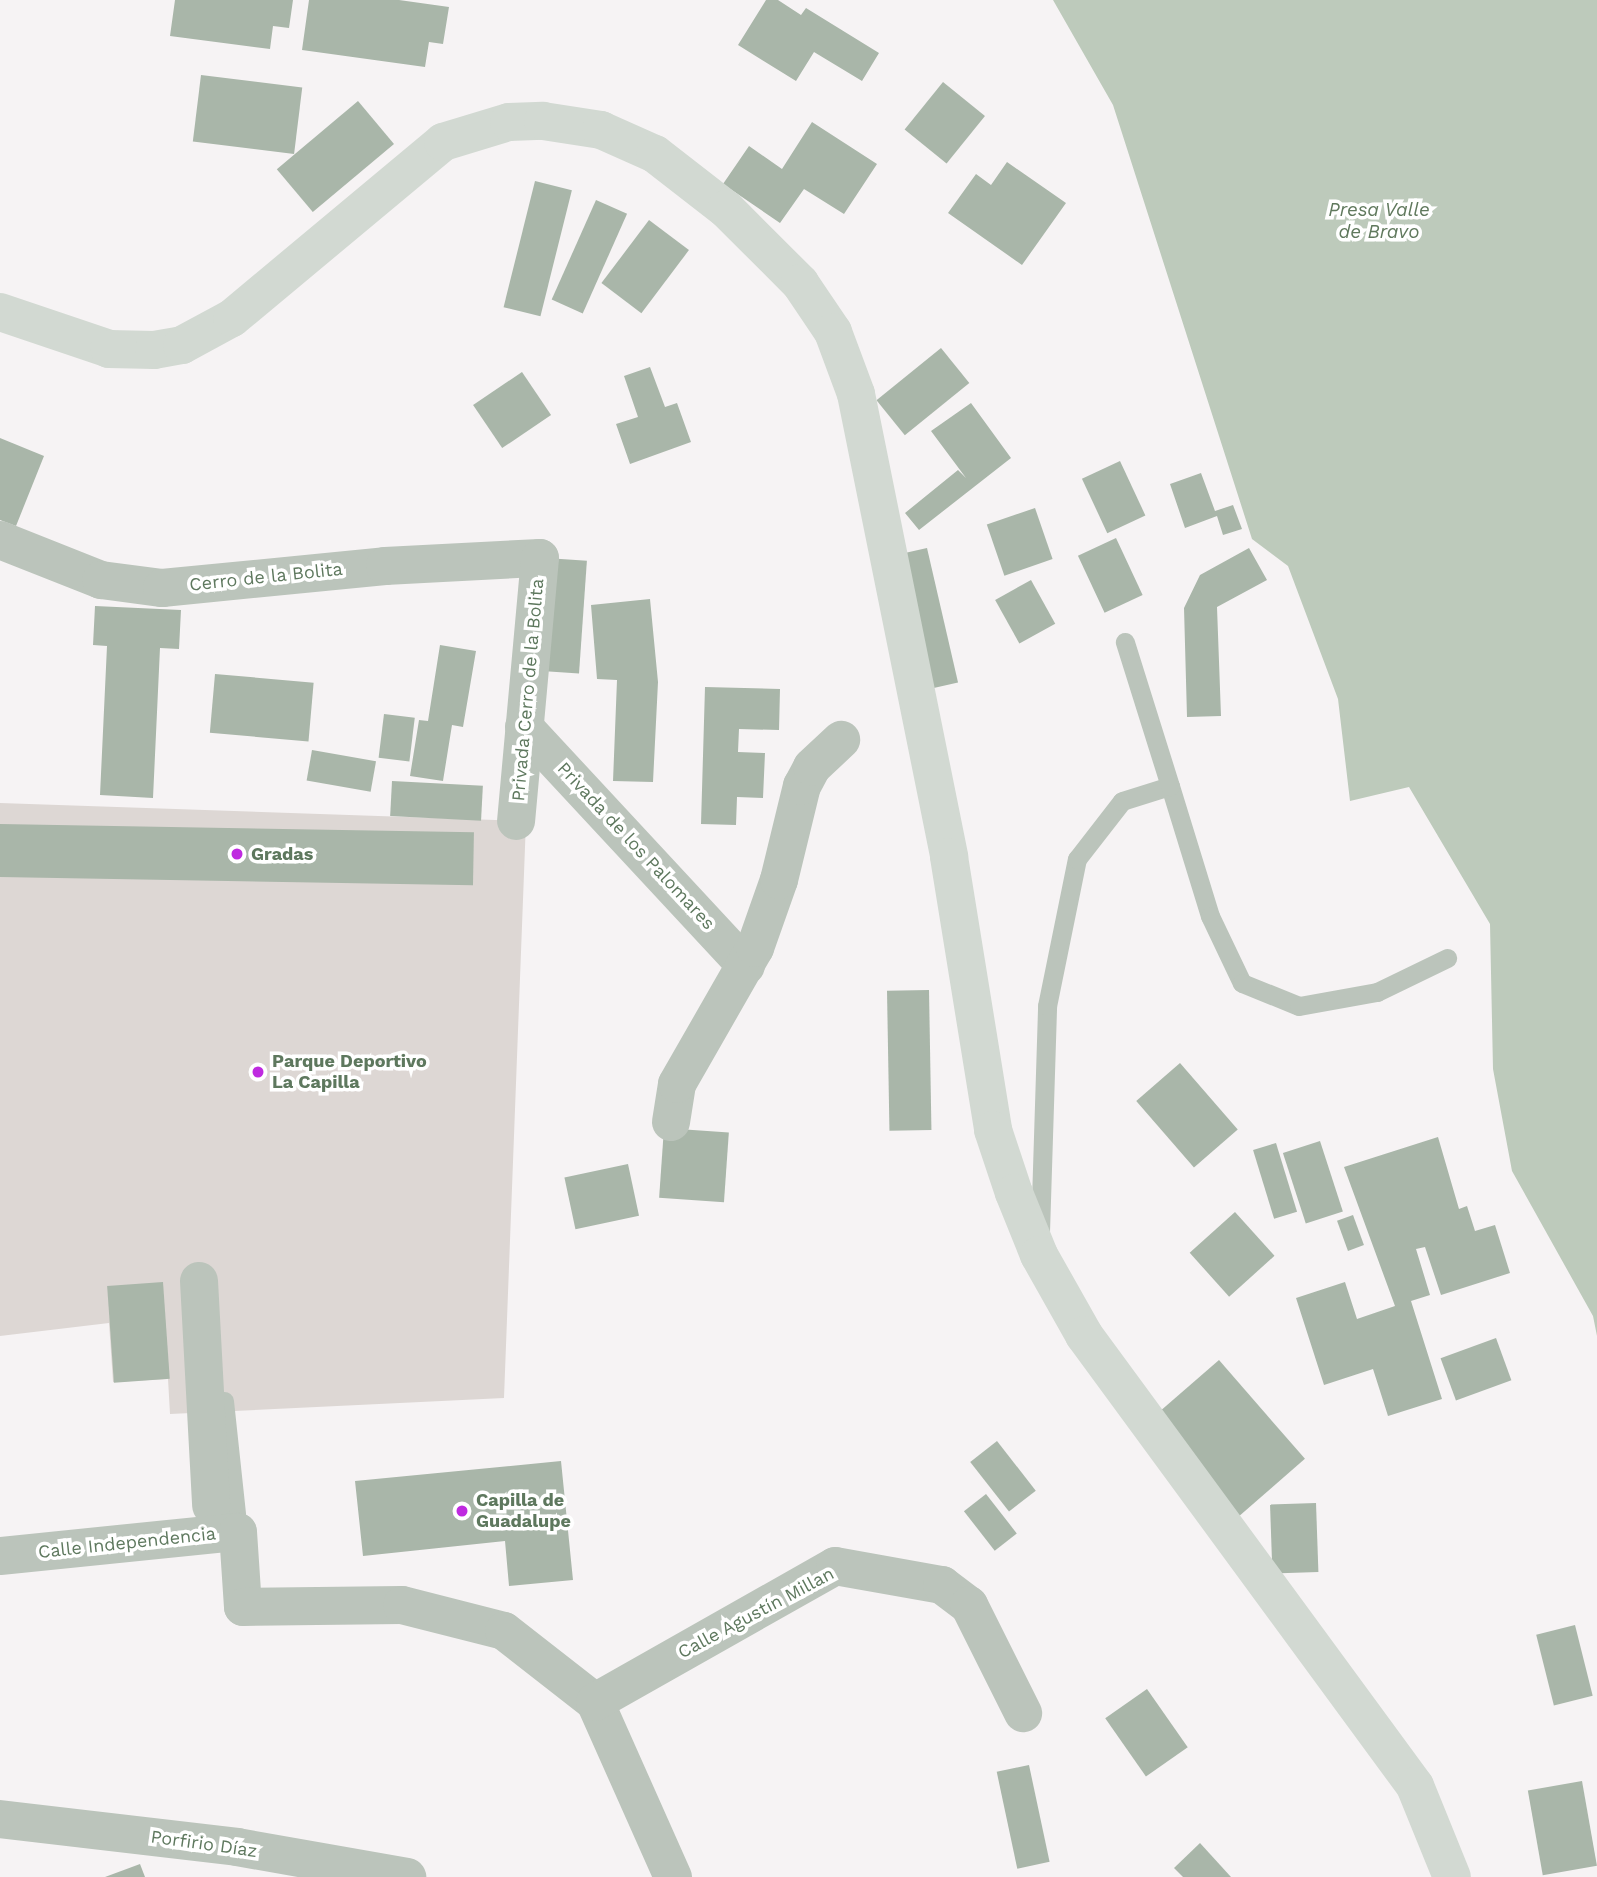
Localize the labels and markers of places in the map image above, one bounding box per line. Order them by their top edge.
place label: Gradas [251,843,313,865]
marker: Gradas [229,846,245,862]
place label: Parque Deportivo La Capilla [272,1051,427,1094]
marker: Parque Deportivo La Capilla [250,1064,266,1080]
place label: Capilla de Guadalupe [476,1490,571,1532]
marker: Capilla de Guadalupe [454,1503,470,1519]

